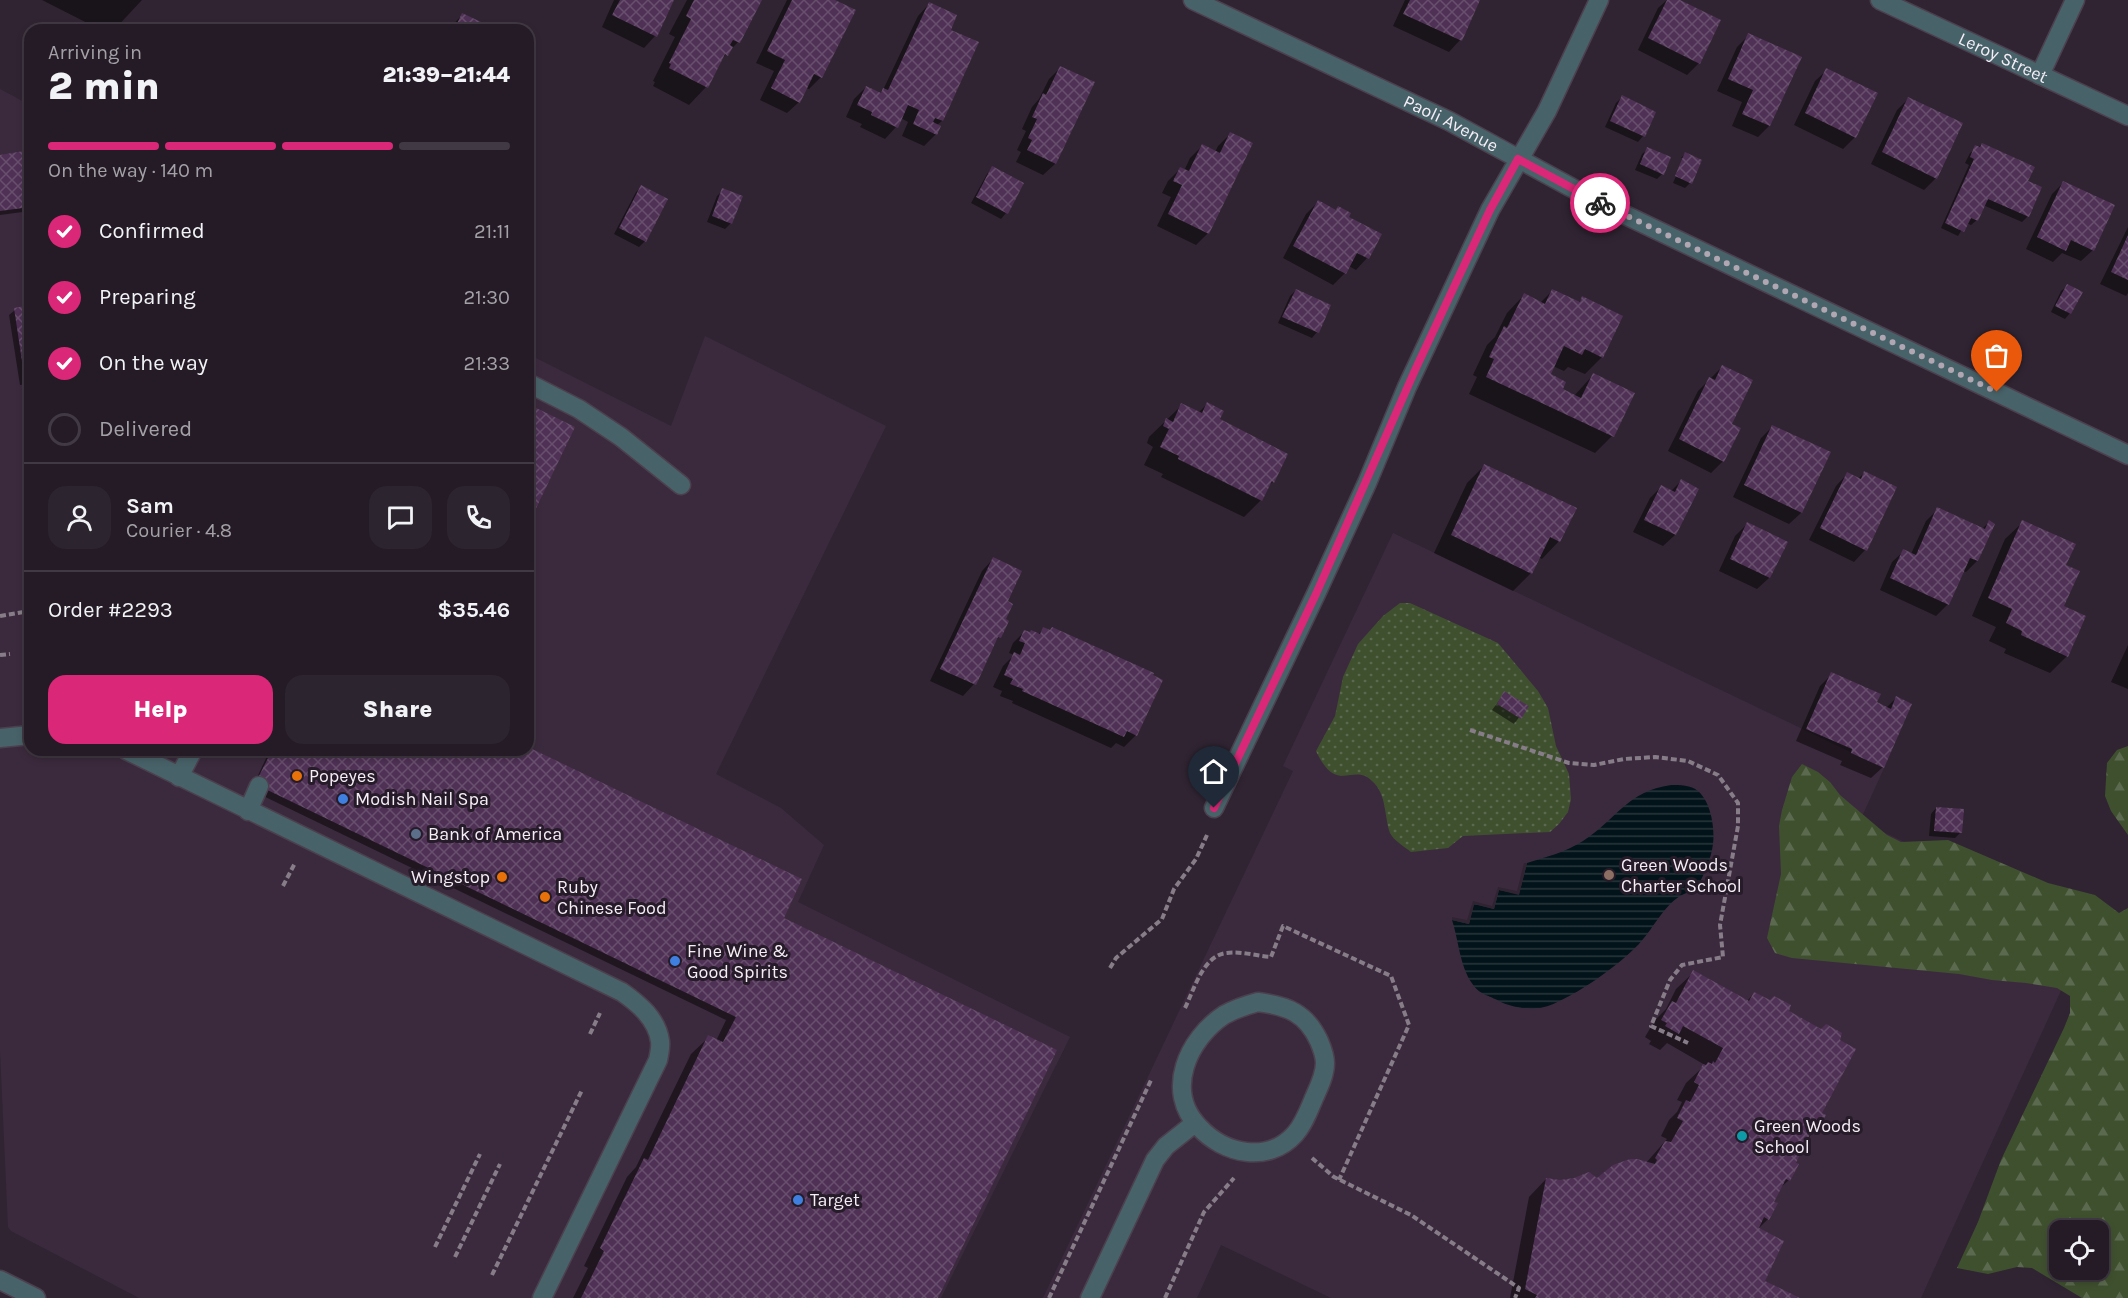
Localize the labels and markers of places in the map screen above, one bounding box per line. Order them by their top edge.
pin [1971,330,2022,392]
pin [1188,746,1239,808]
place label: Popeyes [309,765,376,787]
marker: Popeyes [290,769,304,783]
place label: Modish Nail Spa [355,788,489,810]
marker: Modish Nail Spa [336,792,350,806]
place label: Bank of America [428,823,562,845]
marker: Bank of America [409,827,423,841]
place label: Green Woods Charter School [1621,854,1742,897]
place label: Wingstop [411,866,490,888]
marker: Green Woods Charter School [1602,868,1616,882]
marker: Wingstop [495,870,509,884]
place label: Ruby Chinese Food [557,876,667,919]
marker: Ruby Chinese Food [538,890,552,904]
place label: Fine Wine & Good Spirits [687,940,788,983]
marker: Fine Wine & Good Spirits [668,954,682,968]
place label: Green Woods School [1754,1115,1861,1158]
marker: Green Woods School [1735,1129,1749,1143]
place label: Target [810,1189,860,1211]
marker: Target [791,1193,805,1207]

